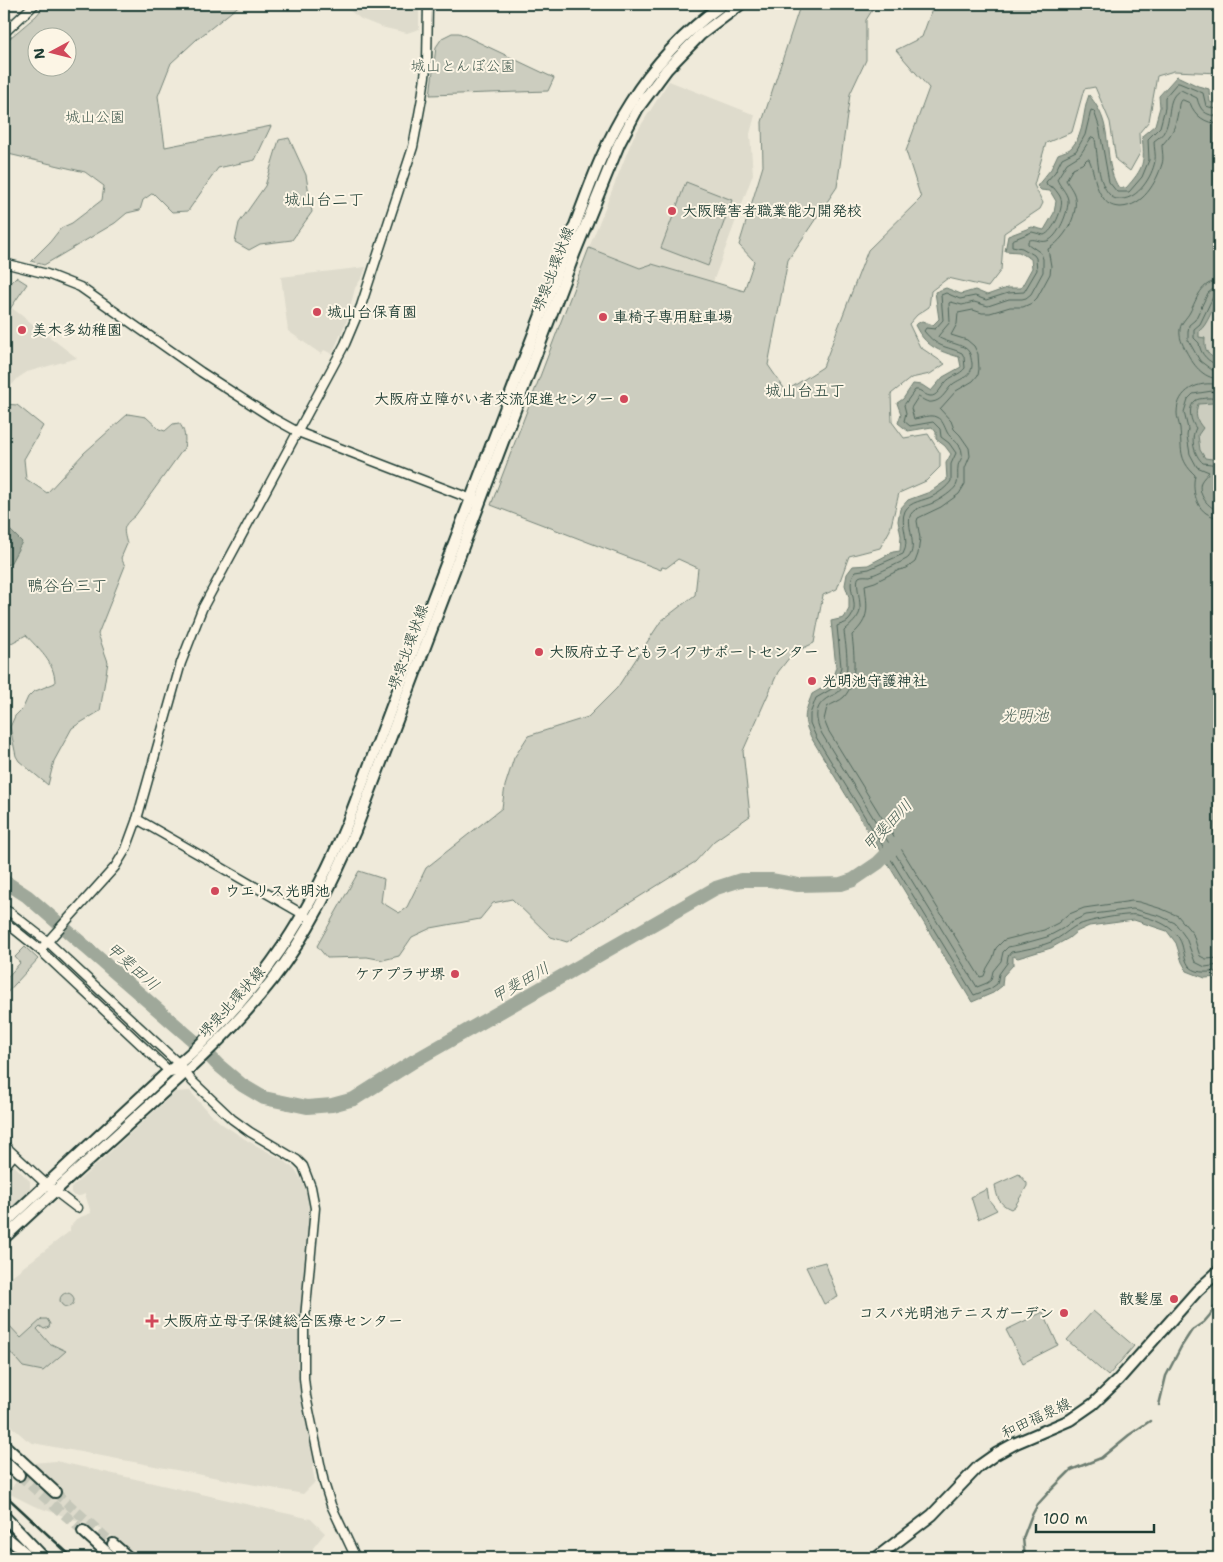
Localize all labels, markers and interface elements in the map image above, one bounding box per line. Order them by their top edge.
north arrow [28,28,78,78]
text: N [29,47,49,60]
park label: 城山とんぼ公園 [410,56,516,76]
park label: 城山公園 [65,107,125,127]
district label: 城山台二丁 [284,189,364,210]
place label: 大阪障害者職業能力開発校 [682,201,862,221]
marker: 大阪障害者職業能力開発校 [666,205,678,217]
street label: 堺泉北環状線 [528,223,578,315]
place label: 城山台保育園 [327,302,417,322]
marker: 城山台保育園 [311,306,323,318]
place label: 車椅子専用駐車場 [613,307,733,327]
marker: 車椅子専用駐車場 [597,311,609,323]
place label: 美木多幼稚園 [32,320,122,340]
marker: 美木多幼稚園 [16,324,28,336]
district label: 城山台五丁 [765,380,845,401]
place label: 大阪府立障がい者交流促進センター [374,389,614,409]
marker: 大阪府立障がい者交流促進センター [618,393,630,405]
district label: 鴨谷台三丁 [27,575,107,596]
street label: 堺泉北環状線 [383,601,433,693]
place label: 大阪府立子どもライフサポートセンター [549,642,819,662]
marker: 大阪府立子どもライフサポートセンター [533,646,545,658]
place label: 光明池守護神社 [822,671,927,691]
marker: 光明池守護神社 [806,675,818,687]
water label: 光明池 [1001,705,1050,726]
water label: 甲斐田川 [858,795,917,856]
place label: ウエリス光明池 [225,881,330,901]
marker: ウエリス光明池 [209,885,221,897]
water label: 甲斐田川 [102,937,164,995]
water label: 甲斐田川 [487,957,553,1008]
street label: 堺泉北環状線 [194,962,270,1042]
place label: ケアプラザ堺 [355,964,445,984]
marker: ケアプラザ堺 [449,968,461,980]
place label: 散髪屋 [1119,1289,1164,1309]
marker: 散髪屋 [1168,1293,1180,1305]
place label: コスパ光明池テニスガーデン [859,1303,1054,1323]
marker: コスパ光明池テニスガーデン [1058,1307,1070,1319]
place label: 大阪府立母子保健総合医療センター [163,1311,403,1331]
marker: 大阪府立母子保健総合医療センター [145,1314,159,1328]
street label: 和田福泉線 [998,1393,1074,1443]
scale bar [1036,1502,1153,1534]
text: 100 m [1043,1509,1088,1529]

